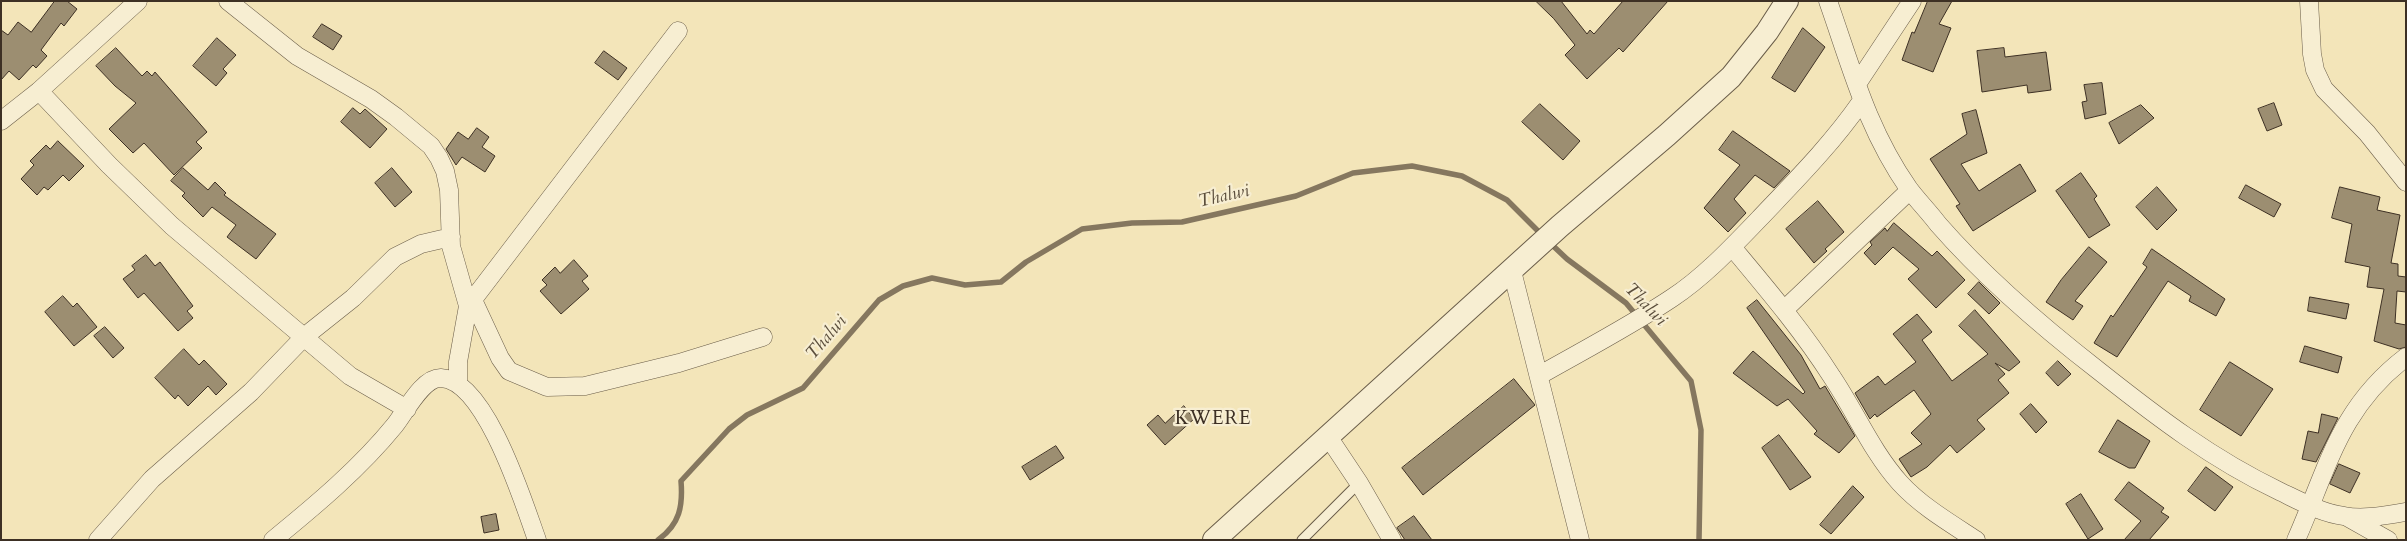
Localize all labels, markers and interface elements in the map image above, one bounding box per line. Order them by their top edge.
water label: Thalwi [1197,181,1251,213]
water label: Thalwi [1619,279,1671,331]
water label: Thalwi [802,311,852,365]
district label: KWERE [1174,409,1252,431]

